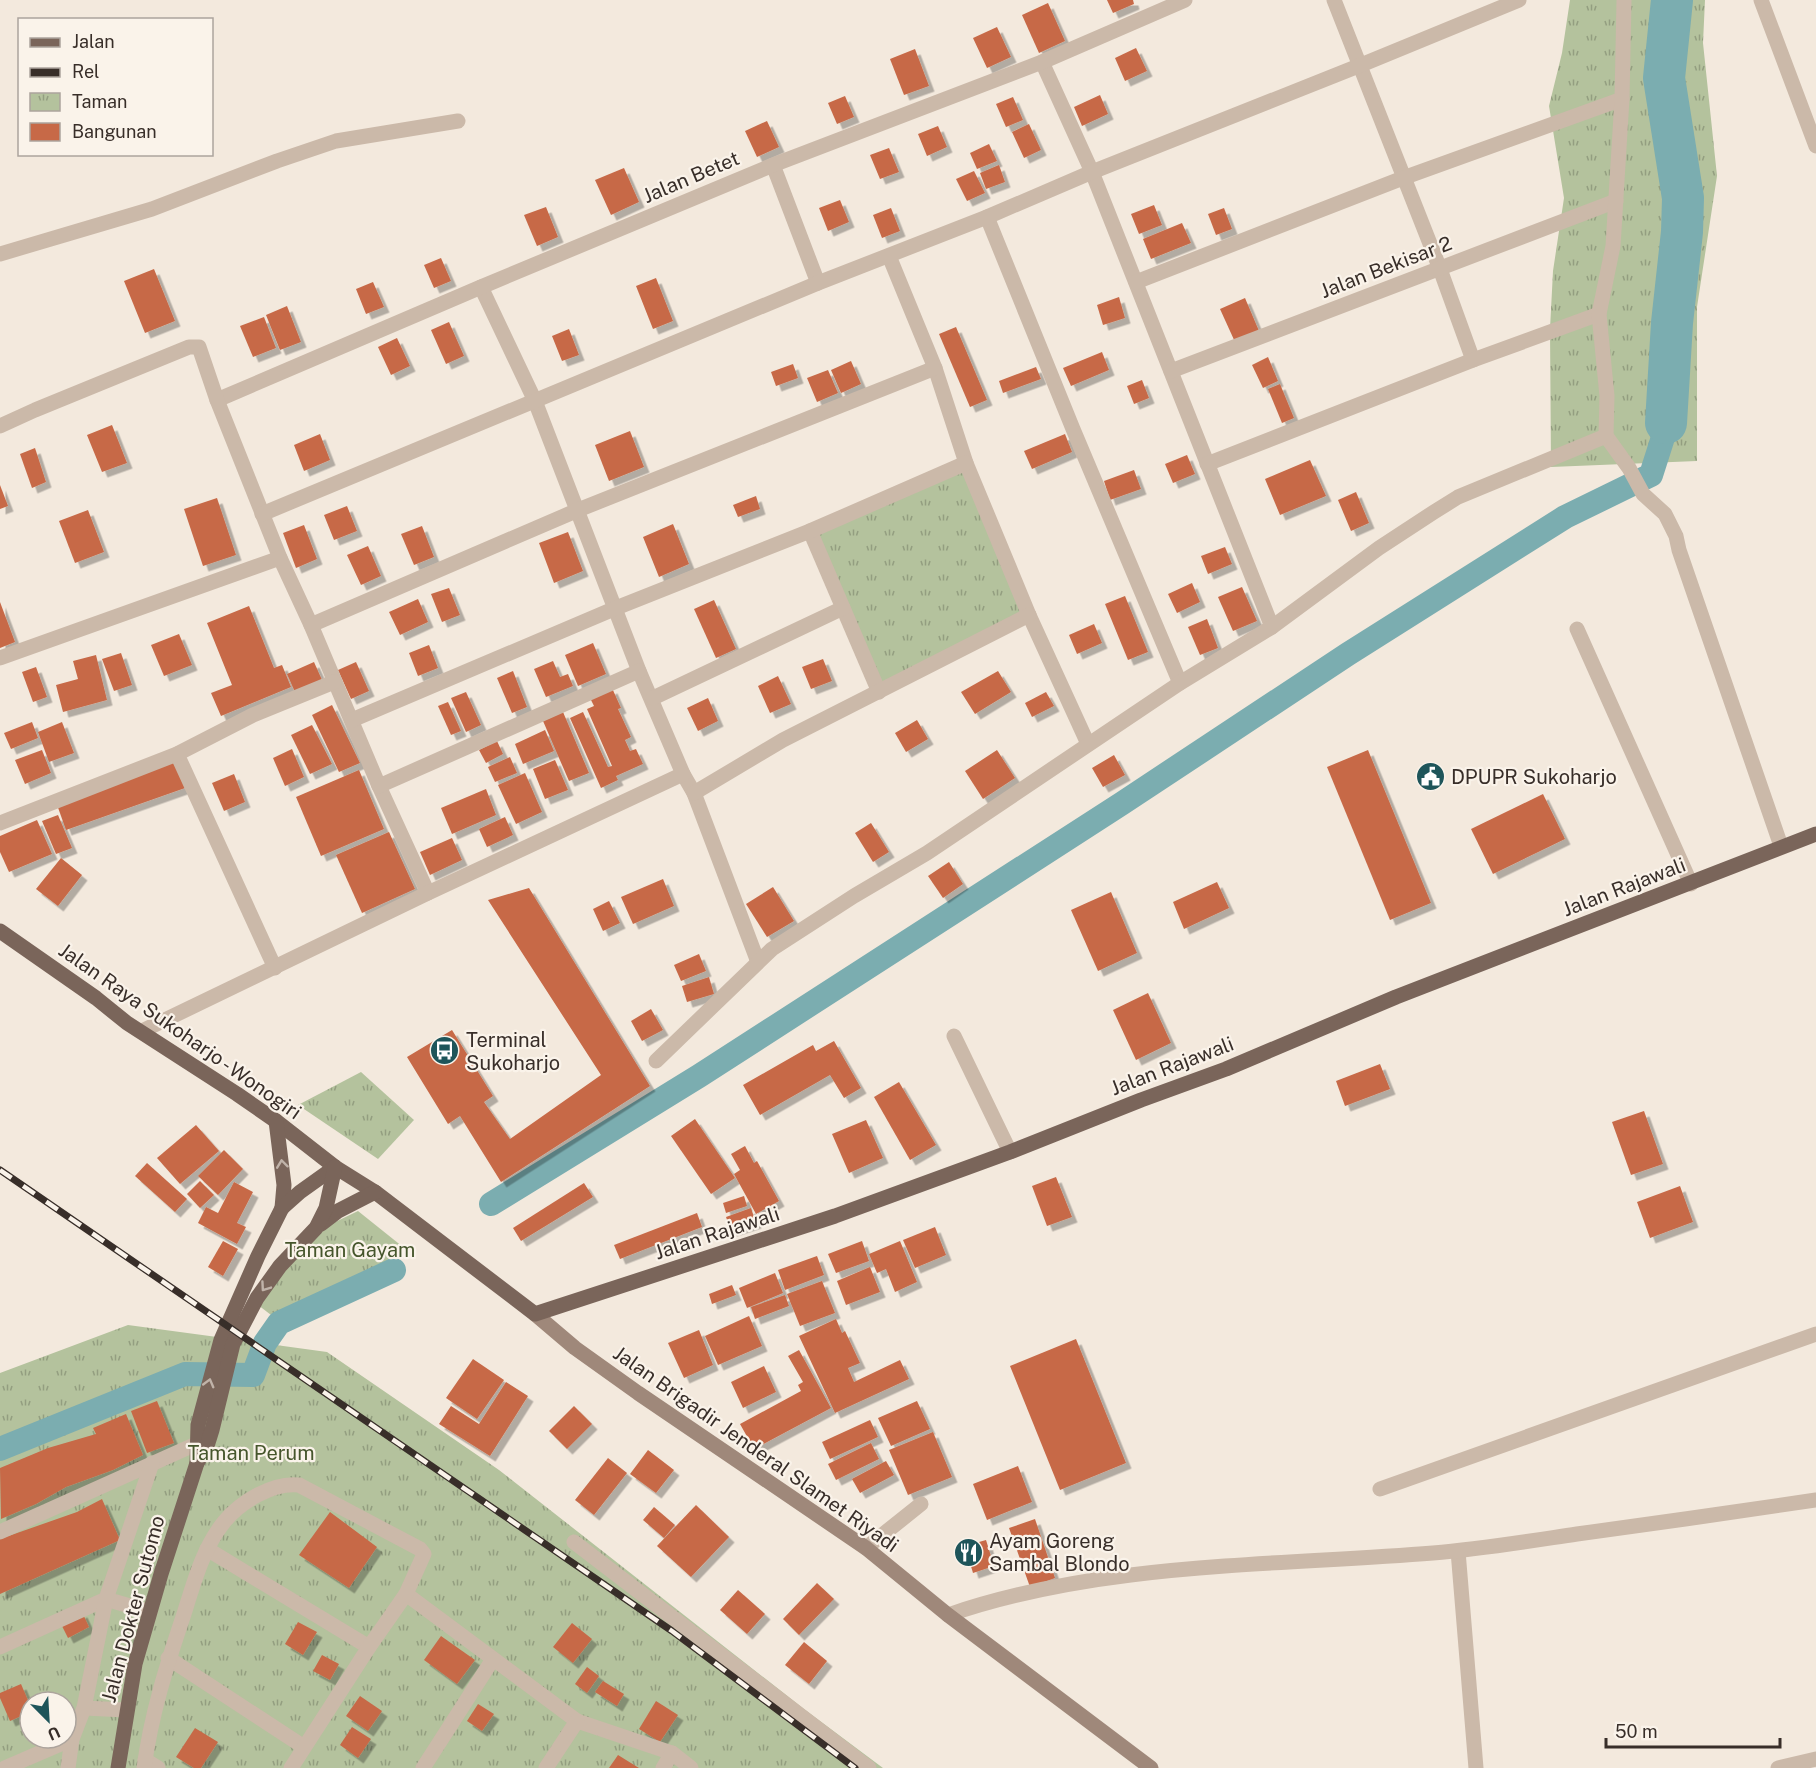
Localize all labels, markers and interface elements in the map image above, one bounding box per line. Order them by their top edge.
legend [18,18,213,156]
text: Jalan [72,31,115,52]
text: Rel [72,61,100,82]
text: Taman [72,91,127,112]
text: Bangunan [72,121,157,142]
street label: Jalan Betet [639,146,743,208]
street label: Jalan Bekisar 2 [1317,231,1455,303]
public building icon: DPUPR Sukoharjo [1414,761,1446,793]
place label: DPUPR Sukoharjo [1451,765,1617,789]
street label: Jalan Rajawali [1559,853,1689,921]
street label: Jalan Raya Sukoharjo - Wonogiri [54,938,306,1124]
place label: Terminal Sukoharjo [466,1028,560,1075]
street label: Jalan Rajawali [1107,1032,1237,1100]
bus stop icon: Terminal Sukoharjo [429,1035,461,1067]
one-way arrow [276,1160,289,1169]
street label: Jalan Rajawali [651,1202,783,1264]
park label: Taman Gayam [285,1238,415,1262]
one-way arrow [261,1280,272,1291]
street label: Jalan Brigadir Jenderal Slamet Riyadi [609,1341,903,1557]
one-way arrow [202,1378,215,1388]
park label: Taman Perum [187,1441,315,1465]
street label: Jalan Dokter Sutomo [97,1513,169,1705]
place label: Ayam Goreng Sambal Blondo [989,1529,1130,1576]
restaurant icon: Ayam Goreng Sambal Blondo [952,1537,984,1569]
north arrow [18,1690,78,1750]
scale bar [1606,1711,1780,1749]
text: 50 m [1615,1721,1658,1742]
text: U [45,1722,63,1744]

